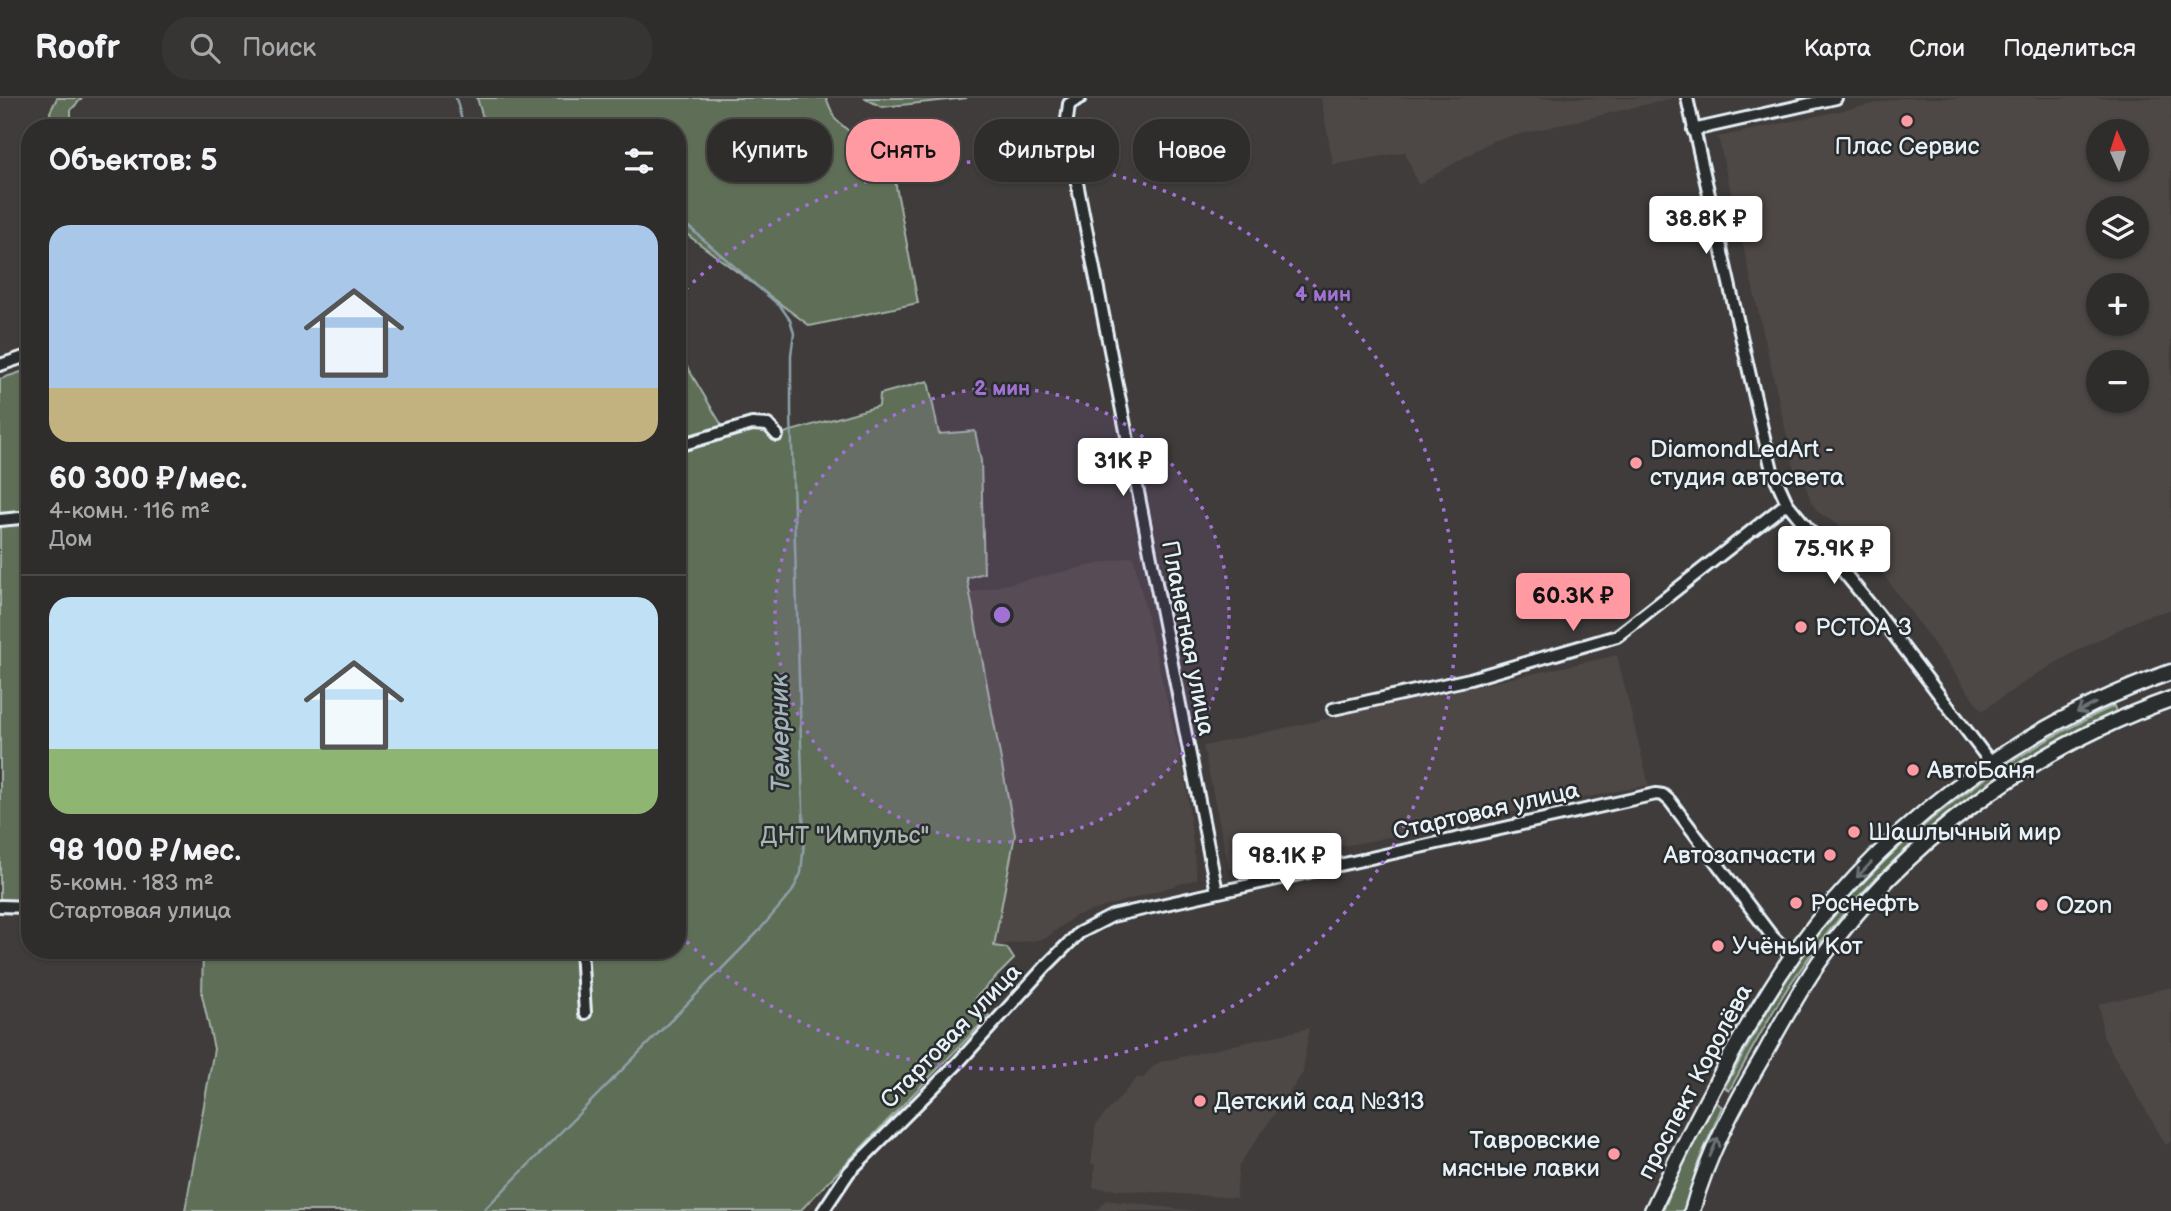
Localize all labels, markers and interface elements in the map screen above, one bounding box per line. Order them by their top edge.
search box [162,17,652,80]
text: Roofr [35,28,120,68]
icon: search [186,29,224,67]
text: Поиск [242,33,316,64]
text: Карта [1804,34,1871,63]
text: Слои [1909,34,1965,63]
text: Поделиться [2003,34,2136,63]
marker: Плас Сервис [1899,113,1915,129]
chip: Купить [707,119,832,182]
chip: Снять [846,119,960,182]
chip: Фильтры [974,119,1119,182]
chip: Новое [1133,119,1250,182]
north arrow [2086,119,2149,182]
map controls [2086,119,2149,413]
place label: Плас Сервис [1835,132,1980,161]
icon: filters [620,142,658,180]
text: Объектов: 5 [49,143,218,179]
button: layers [2086,196,2149,259]
pin: 38.8K ₽ [1641,197,1771,256]
text: 38.8K ₽ [1665,205,1747,233]
icon: home [291,270,417,396]
button: + [2086,273,2149,336]
text: 4 мин [1295,282,1351,307]
button: − [2086,350,2149,413]
text: 2 мин [974,376,1030,401]
place label: DiamondLedArt - студия автосвета [1650,435,1844,492]
pin: 31K ₽ [1074,438,1172,498]
text: 31K ₽ [1094,447,1152,475]
marker: DiamondLedArt - студия автосвета [1628,455,1644,471]
text: 60 300 ₽/мес. [49,461,247,497]
text: 4-комн. · 116 m² [49,497,210,525]
text: Дом [49,525,92,553]
pin: 75.9K ₽ [1769,526,1899,586]
text: 75.9K ₽ [1794,535,1874,563]
street label: Планетная улица [1155,538,1221,738]
pin: 60.3K ₽ [1508,574,1638,633]
text: 60.3K ₽ [1532,582,1614,610]
centre of rings [990,603,1014,627]
place label: РСТОА 3 [1815,613,1912,642]
marker: РСТОА 3 [1793,619,1809,635]
icon: home [291,642,417,768]
water label: Темерник [764,673,798,793]
one-way arrow [2076,701,2097,715]
place label: АвтоБаня [1926,756,2035,785]
marker: АвтоБаня [1905,762,1921,778]
street label: Стартовая улица [1390,775,1582,847]
place label: Шашлычный мир [1868,818,2061,847]
park label: ДНТ "Импульс" [761,821,929,850]
marker: Шашлычный мир [1846,824,1862,840]
text: 98 100 ₽/мес. [49,833,241,869]
pin: 98.1K ₽ [1222,834,1352,893]
place label: Автозапчасти [1662,841,1816,870]
text: 98.1K ₽ [1248,842,1326,870]
marker: Автозапчасти [1822,847,1838,863]
one-way arrow [1855,862,1872,879]
text: 5-комн. · 183 m² [49,869,214,897]
place label: Роснефть [1810,889,1919,918]
place label: Ozon [2056,891,2112,920]
marker: Роснефть [1788,895,1804,911]
text: Стартовая улица [49,897,231,925]
marker: Ozon [2034,897,2050,913]
place label: Учёный Кот [1732,932,1863,961]
marker: Учёный Кот [1710,938,1726,954]
street label: Стартовая улица [874,957,1028,1115]
street label: проспект Королёва [1631,979,1759,1185]
place label: Детский сад №313 [1214,1087,1425,1116]
marker: Детский сад №313 [1192,1093,1208,1109]
place label: Тавровские мясные лавки [1442,1126,1600,1183]
one-way arrow [1708,1136,1721,1158]
marker: Тавровские мясные лавки [1606,1146,1622,1162]

